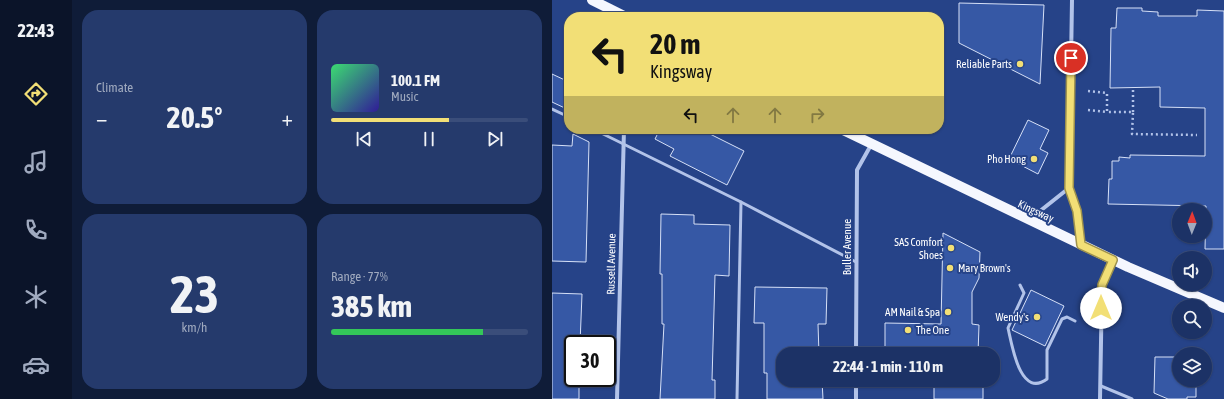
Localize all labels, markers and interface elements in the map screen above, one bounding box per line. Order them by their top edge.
text: 22:43 [17,20,55,41]
icon: left [584,28,636,80]
text: 20 m [650,28,700,60]
pin [1054,41,1088,75]
icon: arrive [1060,47,1082,69]
place label: Reliable Parts [956,58,1012,70]
marker: Reliable Parts [1015,59,1025,69]
text: Kingsway [650,61,712,82]
text: 100.1 FM [391,72,440,89]
icon: directions [22,80,50,108]
text: Climate [96,80,133,95]
text: Music [391,89,418,104]
text: 20.5° [167,100,222,134]
icon: left [680,104,702,126]
icon: ahead [722,104,744,126]
icon: ahead [764,104,786,126]
icon: right [806,104,828,126]
text: − [96,105,107,131]
text: + [282,105,293,131]
icon: previous [353,128,375,150]
icon: pause [418,128,440,150]
icon: next [484,128,506,150]
icon: music [22,148,50,176]
place label: Pho Hong [987,153,1026,165]
marker: Pho Hong [1029,154,1039,164]
street label: Kingsway [1016,198,1056,225]
north arrow [1172,203,1212,243]
map controls [1172,203,1212,387]
icon: phone [22,216,50,244]
street label: Buller Avenue [841,219,853,275]
street label: Russell Avenue [604,233,618,295]
place label: SAS Comfort Shoes [894,236,943,261]
marker: SAS Comfort Shoes [946,243,956,253]
button: sound [1172,251,1212,291]
place label: Mary Brown's [958,262,1011,274]
marker: Mary Brown's [945,263,955,273]
text: 23 [170,264,219,324]
text: Range · 77% [331,269,388,284]
icon: climate [22,283,50,311]
position arrow [1080,287,1122,329]
text: 385 km [331,289,412,323]
button: search [1172,299,1212,339]
place label: AM Nail & Spa [885,306,940,318]
marker: AM Nail & Spa [943,307,953,317]
place label: Wendy's [996,311,1029,323]
marker: Wendy's [1032,312,1042,322]
text: km/h [182,320,207,335]
place label: The One [916,324,949,336]
marker: The One [903,325,913,335]
speed limit sign: 30 [564,335,616,387]
button: layers [1172,347,1212,387]
icon: car [22,351,50,379]
text: 22:44 · 1 min · 110 m [833,358,943,375]

